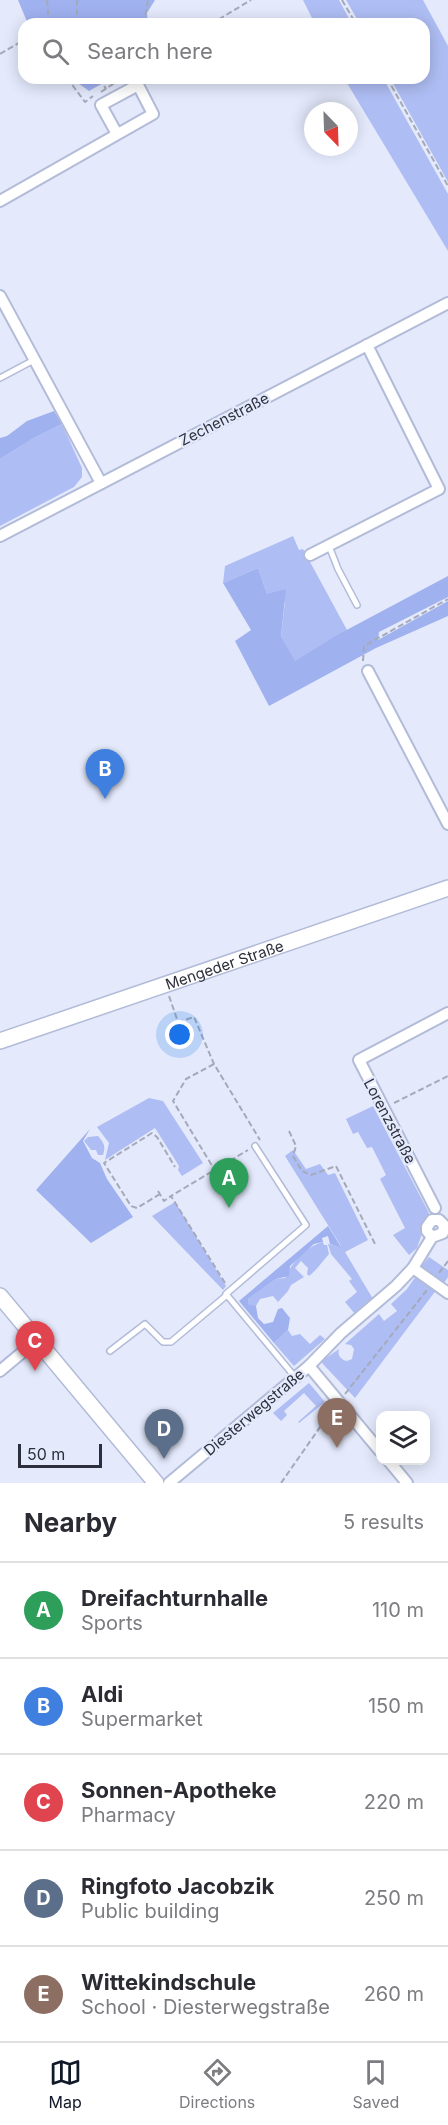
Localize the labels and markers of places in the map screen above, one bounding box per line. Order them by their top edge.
pin: B [86,750,124,799]
pin: A [210,1158,248,1208]
pin: C [15,1322,54,1371]
pin: E [318,1398,356,1448]
pin: D [144,1410,184,1459]

